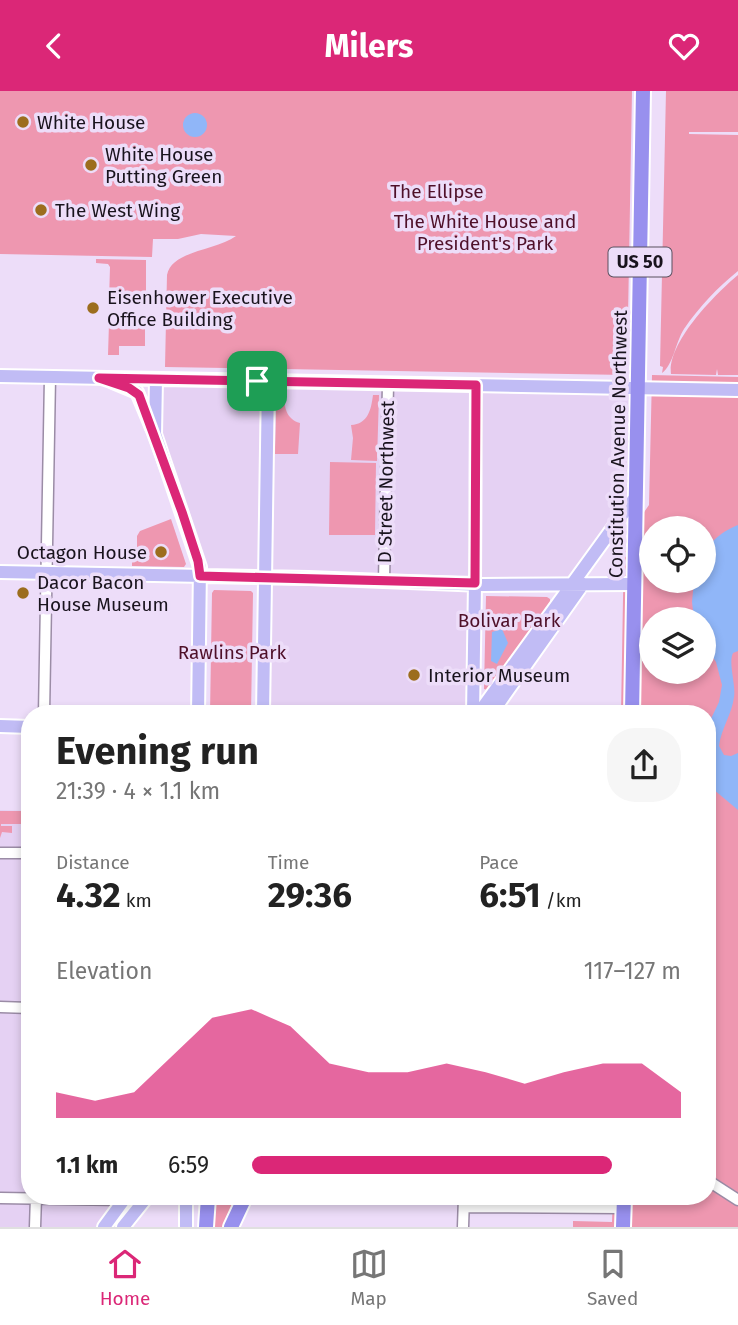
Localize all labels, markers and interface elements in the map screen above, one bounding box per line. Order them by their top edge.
icon: back [35,27,73,65]
text: Milers [324,27,414,65]
icon: heart [665,27,703,65]
place label: White House [37,111,145,134]
marker: White House [15,114,31,130]
place label: White House Putting Green [105,143,222,188]
marker: White House Putting Green [83,157,99,173]
park label: The Ellipse [390,180,484,203]
place label: The West Wing [55,199,180,222]
marker: The West Wing [33,202,49,218]
park label: The White House and President's Park [394,210,576,255]
road number: US 50 [608,247,672,277]
place label: Eisenhower Executive Office Building [107,286,293,331]
marker: Eisenhower Executive Office Building [85,300,101,316]
street label: Constitution Avenue Northwest [604,310,632,578]
pin [227,351,287,411]
icon: arrive [238,362,276,400]
street label: D Street Northwest [373,400,399,564]
map controls [639,516,716,684]
button: locate [639,516,716,593]
place label: Octagon House [17,541,147,564]
marker: Octagon House [153,544,169,560]
place label: Dacor Bacon House Museum [37,571,169,616]
marker: Dacor Bacon House Museum [15,585,31,601]
button: layers [639,607,716,684]
park label: Bolivar Park [458,609,561,632]
park label: Rawlins Park [178,641,287,664]
place label: Interior Museum [428,664,570,687]
marker: Interior Museum [406,667,422,683]
text: Evening run [56,728,259,774]
button: share [607,728,681,802]
text: 21:39 · 4 × 1.1 km [56,777,220,805]
text: Distance [56,851,130,874]
text: Time [268,851,309,874]
text: Pace [479,851,519,874]
text: 4.32 [56,874,121,916]
text: 29:36 [268,874,352,916]
text: 6:51 [479,874,541,916]
text: km [121,889,152,912]
text: /km [541,889,582,912]
text: Elevation [56,957,152,985]
text: 117–127 m [584,957,681,985]
text: 1.1 km [56,1151,118,1179]
text: 6:59 [168,1151,209,1179]
tab: Home [100,1245,150,1310]
tab: Map [350,1245,388,1310]
tab: Saved [587,1245,638,1310]

